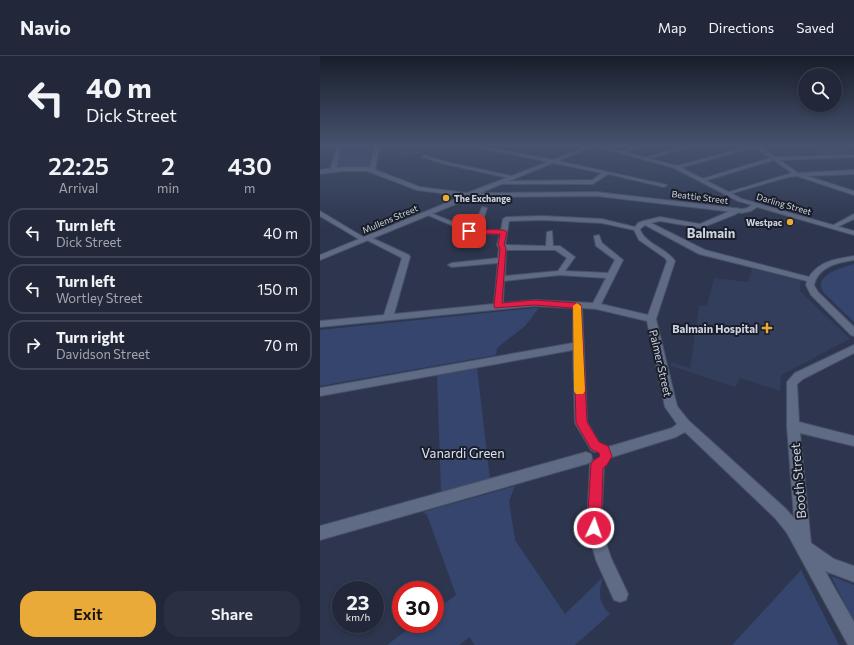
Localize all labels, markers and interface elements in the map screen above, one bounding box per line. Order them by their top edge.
text: Navio [20,16,71,39]
text: Map [658,19,687,36]
text: Directions [709,19,774,36]
text: Saved [796,19,834,36]
map controls [798,68,842,112]
button: search [798,68,842,112]
text: 40 m [86,70,152,104]
icon: left [20,72,72,124]
text: Dick Street [86,104,177,126]
text: 22:25 [48,151,109,180]
text: 2 [161,151,175,180]
text: 430 [227,151,272,180]
text: Arrival [59,180,98,196]
text: min [157,180,179,196]
text: m [244,180,255,196]
street label: Beattie Street [671,188,729,206]
street label: Darling Street [755,191,813,217]
marker: The Exchange [441,193,451,203]
place label: The Exchange [454,193,511,204]
street label: Mullens Street [361,202,420,236]
pin [452,214,486,248]
text: Turn left [56,216,115,234]
place label: Westpac [746,217,783,228]
marker: Westpac [785,217,795,227]
icon: arrive [458,220,480,242]
icon: left [22,222,44,244]
text: 40 m [263,224,298,242]
district label: Balmain [687,225,735,241]
text: Dick Street [56,234,122,250]
text: Turn left [56,272,115,290]
icon: left [22,278,44,300]
text: 150 m [257,280,298,298]
text: Wortley Street [56,290,143,306]
place label: Balmain Hospital [672,322,758,335]
marker: Balmain Hospital [761,322,773,334]
text: Turn right [56,328,125,346]
street label: Palmer Street [647,328,675,398]
icon: right [22,334,44,356]
text: 70 m [264,336,298,354]
text: Davidson Street [56,346,150,362]
street label: Booth Street [787,443,809,519]
park label: Vanardi Green [421,445,505,461]
position arrow [573,507,615,549]
speed limit sign: 30 [392,581,444,633]
text: 23 [346,590,370,614]
button: Exit [20,591,156,637]
button: Share [164,591,300,637]
text: km/h [346,611,370,623]

